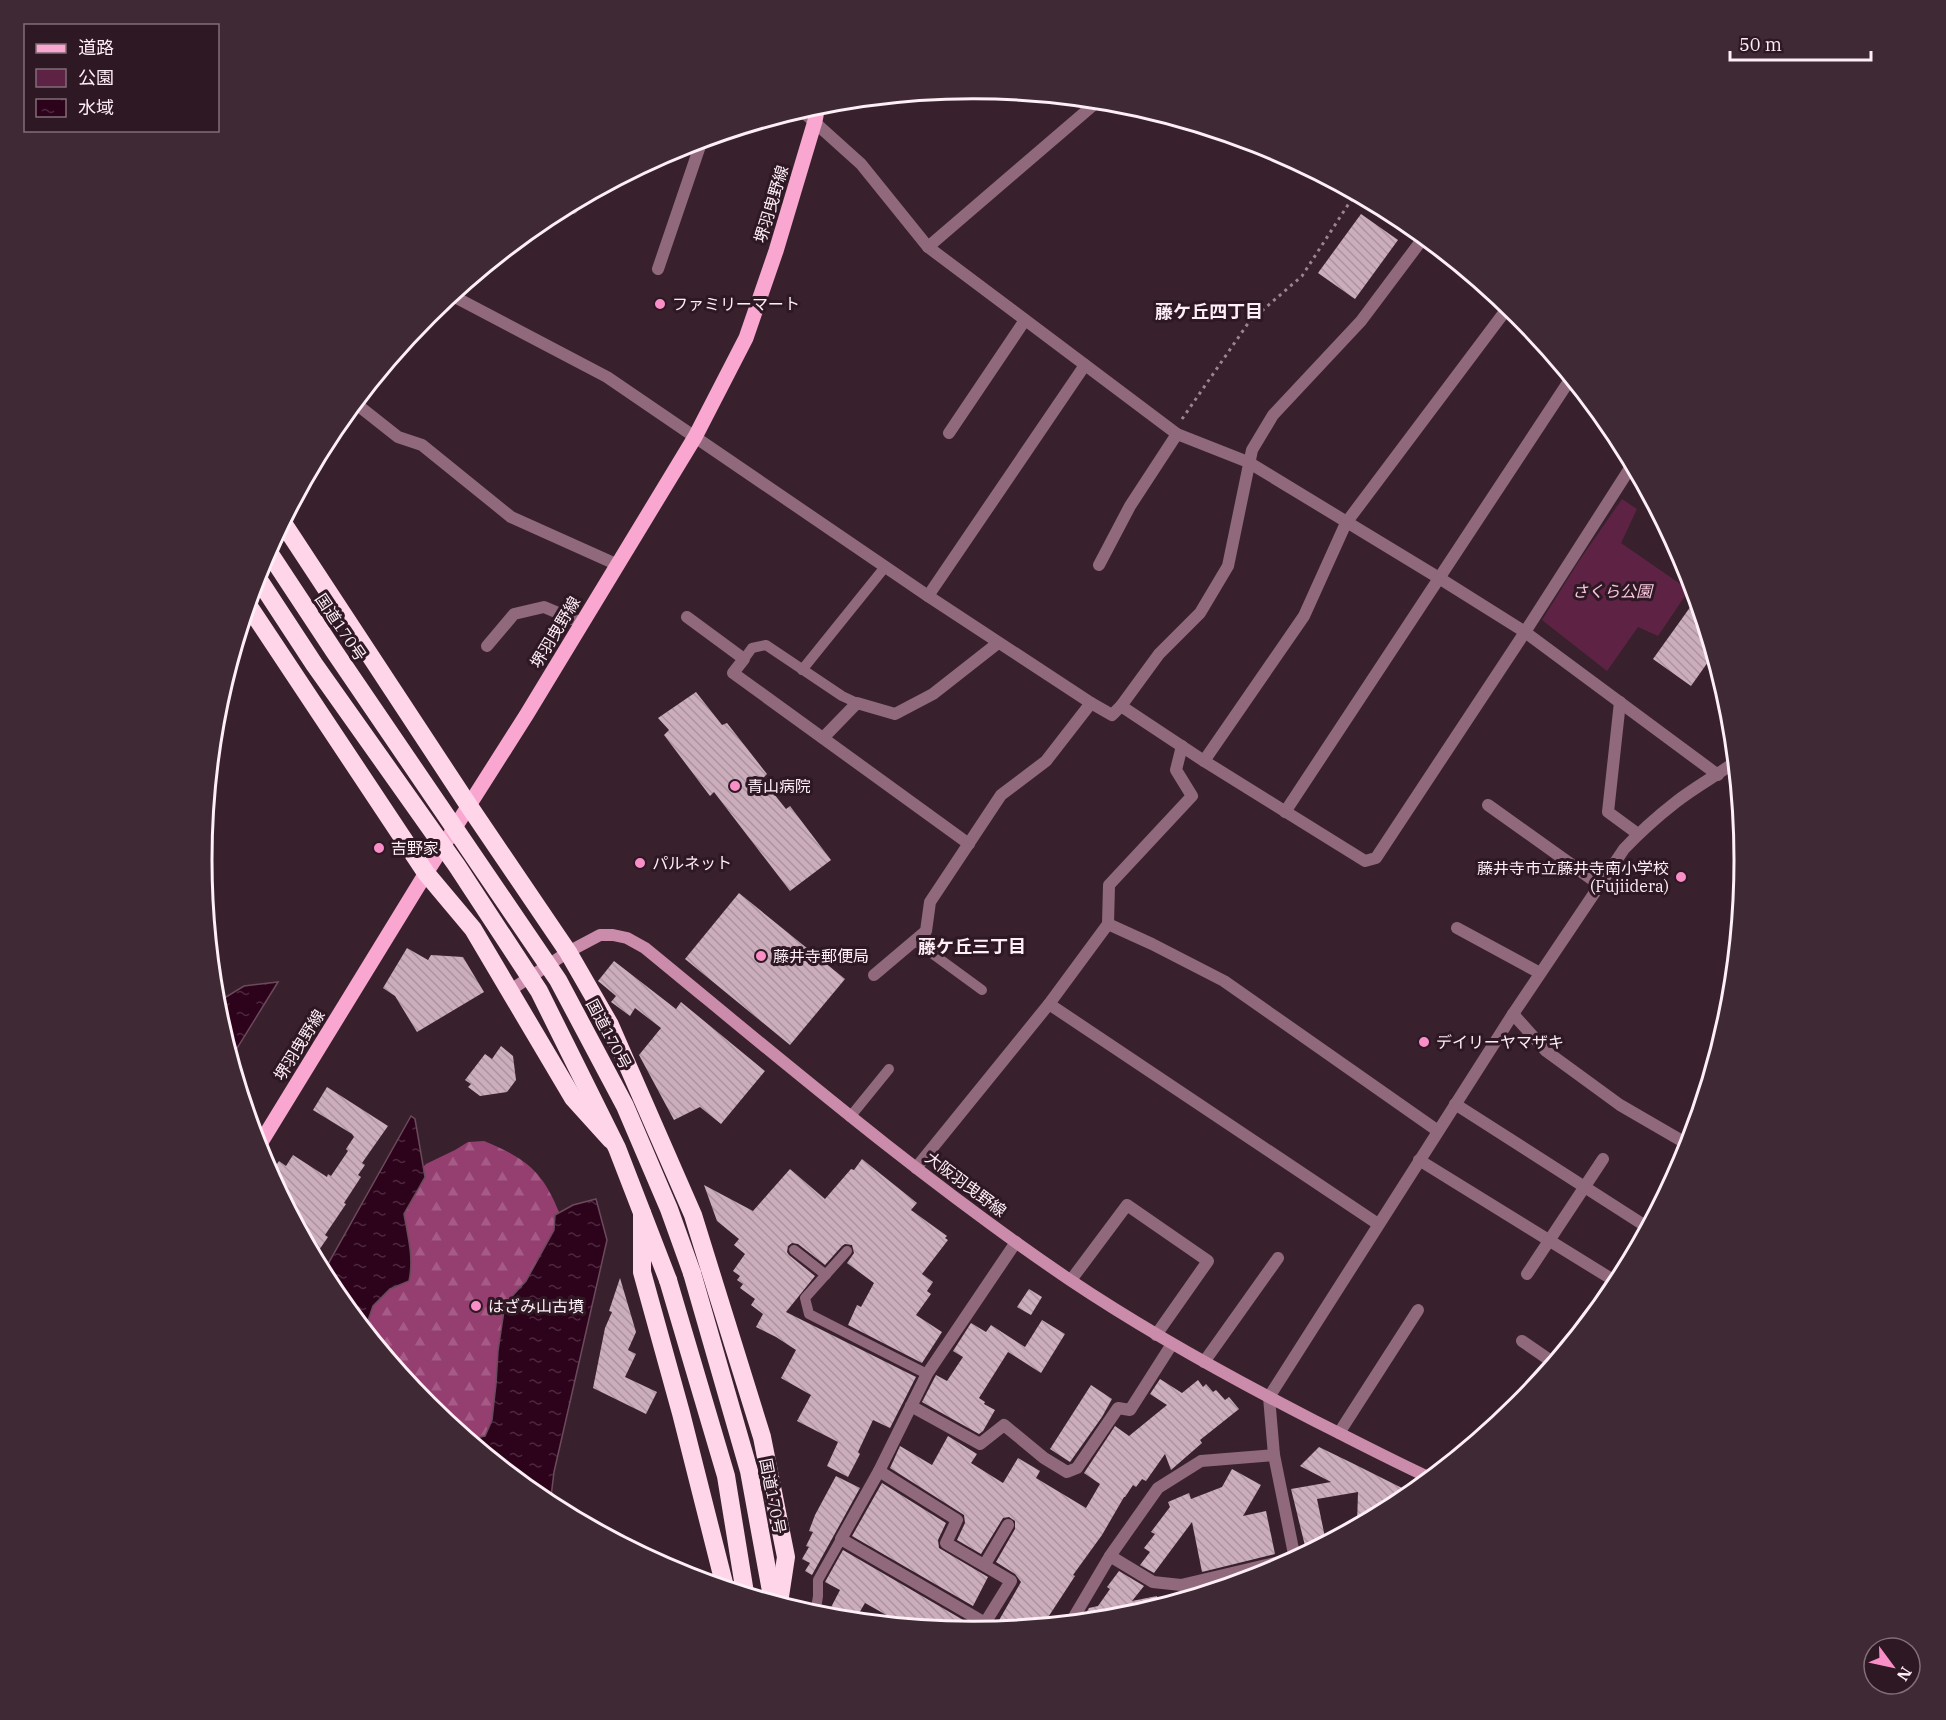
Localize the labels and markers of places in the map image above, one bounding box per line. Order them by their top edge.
place label: ファミリーマート [672,294,800,314]
marker: ファミリーマート [653,297,667,311]
place label: 青山病院 [747,776,811,796]
marker: 青山病院 [728,779,742,793]
place label: 吉野家 [391,838,439,858]
marker: 吉野家 [372,841,386,855]
place label: パルネット [652,853,732,873]
marker: パルネット [633,856,647,870]
place label: 藤井寺市立藤井寺南小学校 (Fujiidera) [1477,858,1669,896]
marker: 藤井寺市立藤井寺南小学校 (Fujiidera) [1674,870,1688,884]
place label: 藤井寺郵便局 [773,946,869,966]
marker: 藤井寺郵便局 [754,949,768,963]
place label: デイリーヤマザキ [1436,1032,1564,1052]
marker: デイリーヤマザキ [1417,1035,1431,1049]
place label: はざみ山古墳 [488,1296,584,1316]
marker: はざみ山古墳 [469,1299,483,1313]

